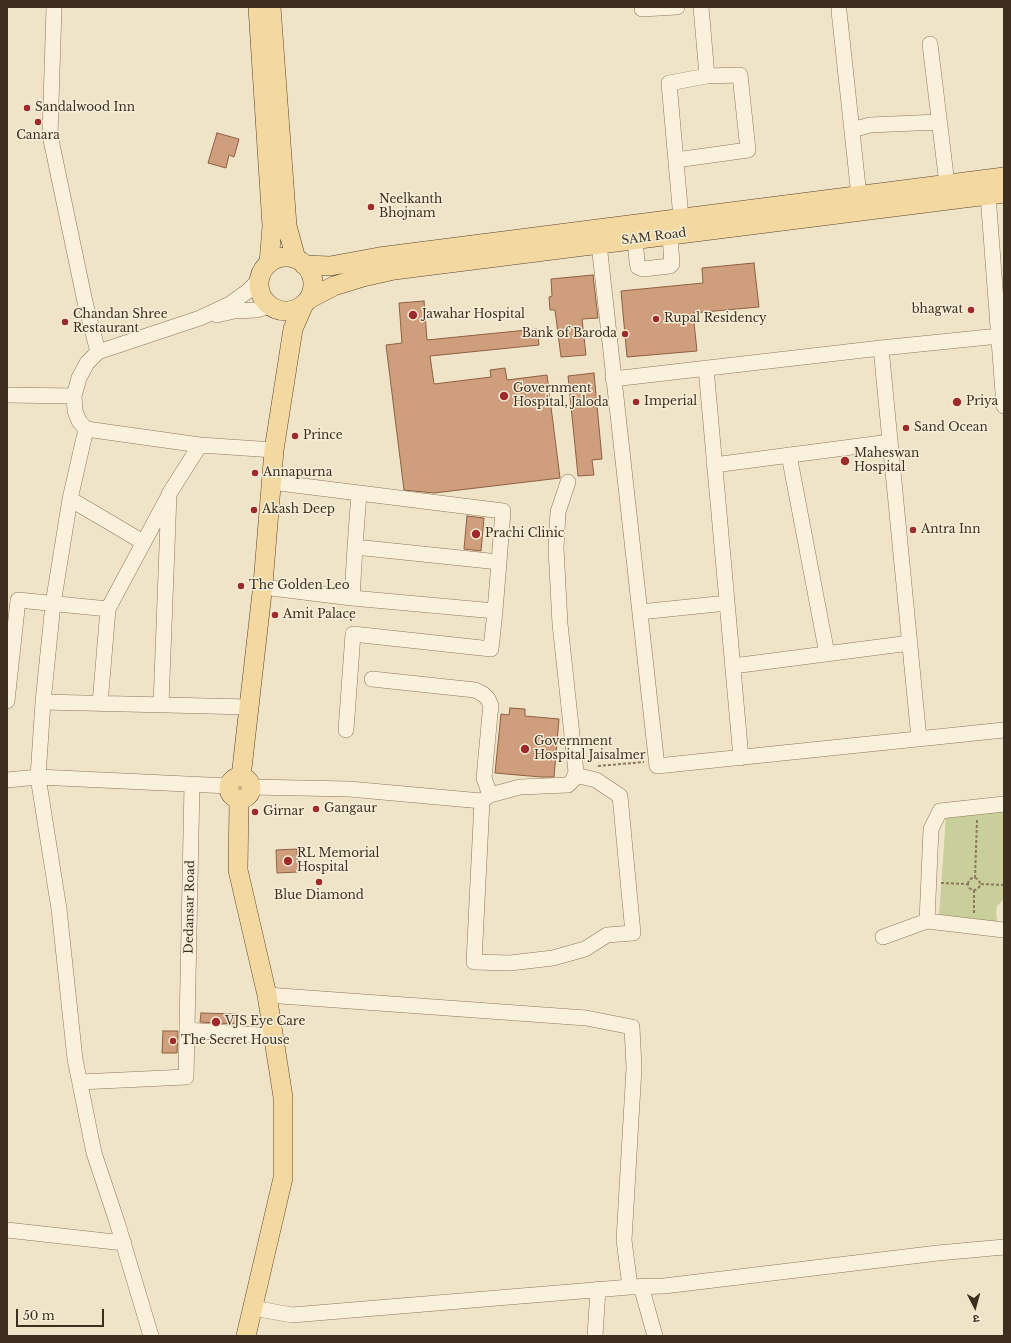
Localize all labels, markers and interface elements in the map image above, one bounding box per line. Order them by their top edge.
place label: Sandalwood Inn [35,101,135,115]
marker: Sandalwood Inn [22,103,32,113]
marker: Canara [33,117,43,127]
place label: Canara [16,129,60,143]
place label: Neelkanth Bhojnam [379,193,442,221]
marker: Neelkanth Bhojnam [366,202,376,212]
street label: SAM Road [621,226,687,248]
place label: bhagwat [912,303,963,317]
marker: bhagwat [966,305,976,315]
place label: Chandan Shree Restaurant [73,308,168,336]
place label: Jawahar Hospital [422,308,525,322]
marker: Jawahar Hospital [407,309,419,321]
place label: Rupal Residency [664,312,767,326]
marker: Rupal Residency [651,314,661,324]
marker: Chandan Shree Restaurant [60,317,70,327]
place label: Bank of Baroda [522,327,617,341]
marker: Bank of Baroda [620,329,630,339]
place label: Government Hospital, Jaloda [513,382,609,410]
marker: Government Hospital, Jaloda [498,390,510,402]
place label: Imperial [644,395,697,409]
place label: Priya [966,395,998,409]
marker: Priya [951,396,963,408]
marker: Imperial [631,397,641,407]
place label: Sand Ocean [914,421,988,435]
marker: Sand Ocean [901,423,911,433]
place label: Prince [303,429,343,443]
marker: Prince [290,431,300,441]
place label: Maheswan Hospital [854,447,919,475]
marker: Maheswan Hospital [839,455,851,467]
place label: Annapurna [263,466,332,480]
marker: Annapurna [250,468,260,478]
place label: Akash Deep [262,503,335,517]
marker: Akash Deep [249,505,259,515]
place label: Antra Inn [921,523,980,537]
marker: Antra Inn [908,525,918,535]
place label: Prachi Clinic [485,527,564,541]
marker: Prachi Clinic [470,528,482,540]
place label: The Golden Leo [249,579,350,593]
marker: The Golden Leo [236,581,246,591]
place label: Amit Palace [283,608,356,622]
marker: Amit Palace [270,610,280,620]
place label: Government Hospital Jaisalmer [534,735,645,763]
marker: Government Hospital Jaisalmer [519,743,531,755]
place label: Gangaur [324,802,377,816]
marker: Gangaur [311,804,321,814]
place label: Girnar [263,805,304,819]
marker: Girnar [250,807,260,817]
place label: RL Memorial Hospital [297,847,379,875]
marker: RL Memorial Hospital [282,855,294,867]
street label: Dedansar Road [182,860,198,954]
marker: Blue Diamond [314,877,324,887]
place label: Blue Diamond [274,889,364,903]
place label: VJS Eye Care [225,1015,305,1029]
marker: VJS Eye Care [210,1016,222,1028]
place label: The Secret House [181,1034,290,1048]
marker: The Secret House [168,1036,178,1046]
north arrow [955,1287,995,1327]
scale bar [18,1301,106,1327]
text: 50 m [23,1308,55,1323]
text: उ [972,1312,980,1326]

